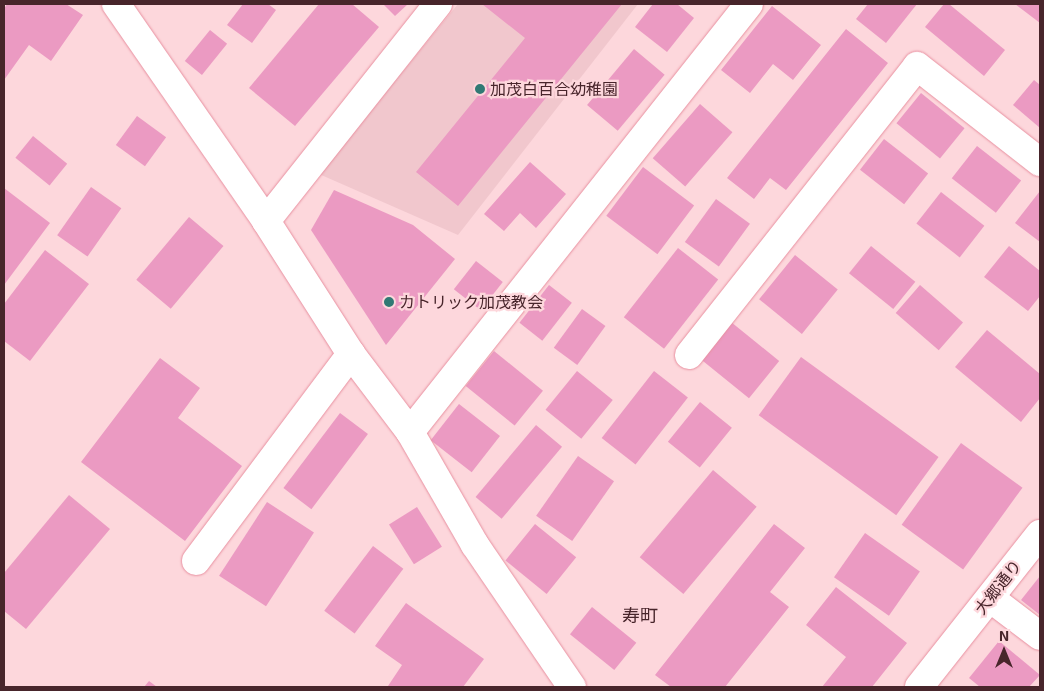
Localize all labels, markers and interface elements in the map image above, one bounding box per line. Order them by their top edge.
place label: 加茂白百合幼稚園 [490,79,618,99]
marker: 加茂白百合幼稚園 [474,83,486,95]
place label: カトリック加茂教会 [399,292,543,312]
marker: カトリック加茂教会 [383,296,395,308]
street label: 大郷通り [971,556,1025,618]
district label: 寿町 [622,604,658,626]
north arrow [979,626,1029,676]
text: N [999,627,1009,644]

